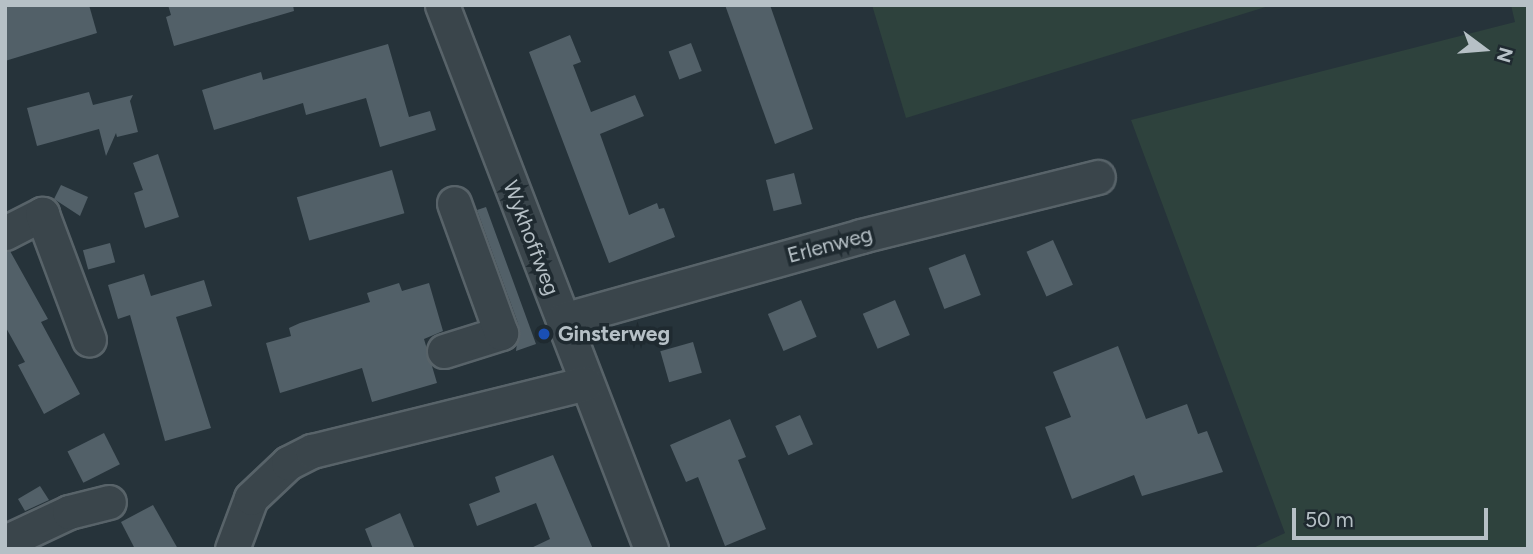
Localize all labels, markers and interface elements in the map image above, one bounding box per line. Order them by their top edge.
north arrow [1449,14,1519,84]
text: N [1492,45,1518,65]
street label: Wykhoffweg [498,177,564,299]
street label: Erlenweg [785,222,875,268]
place label: Ginsterweg [558,321,670,347]
marker: Ginsterweg [536,326,552,342]
scale bar [1295,494,1491,538]
text: 50 m [1305,507,1354,532]

